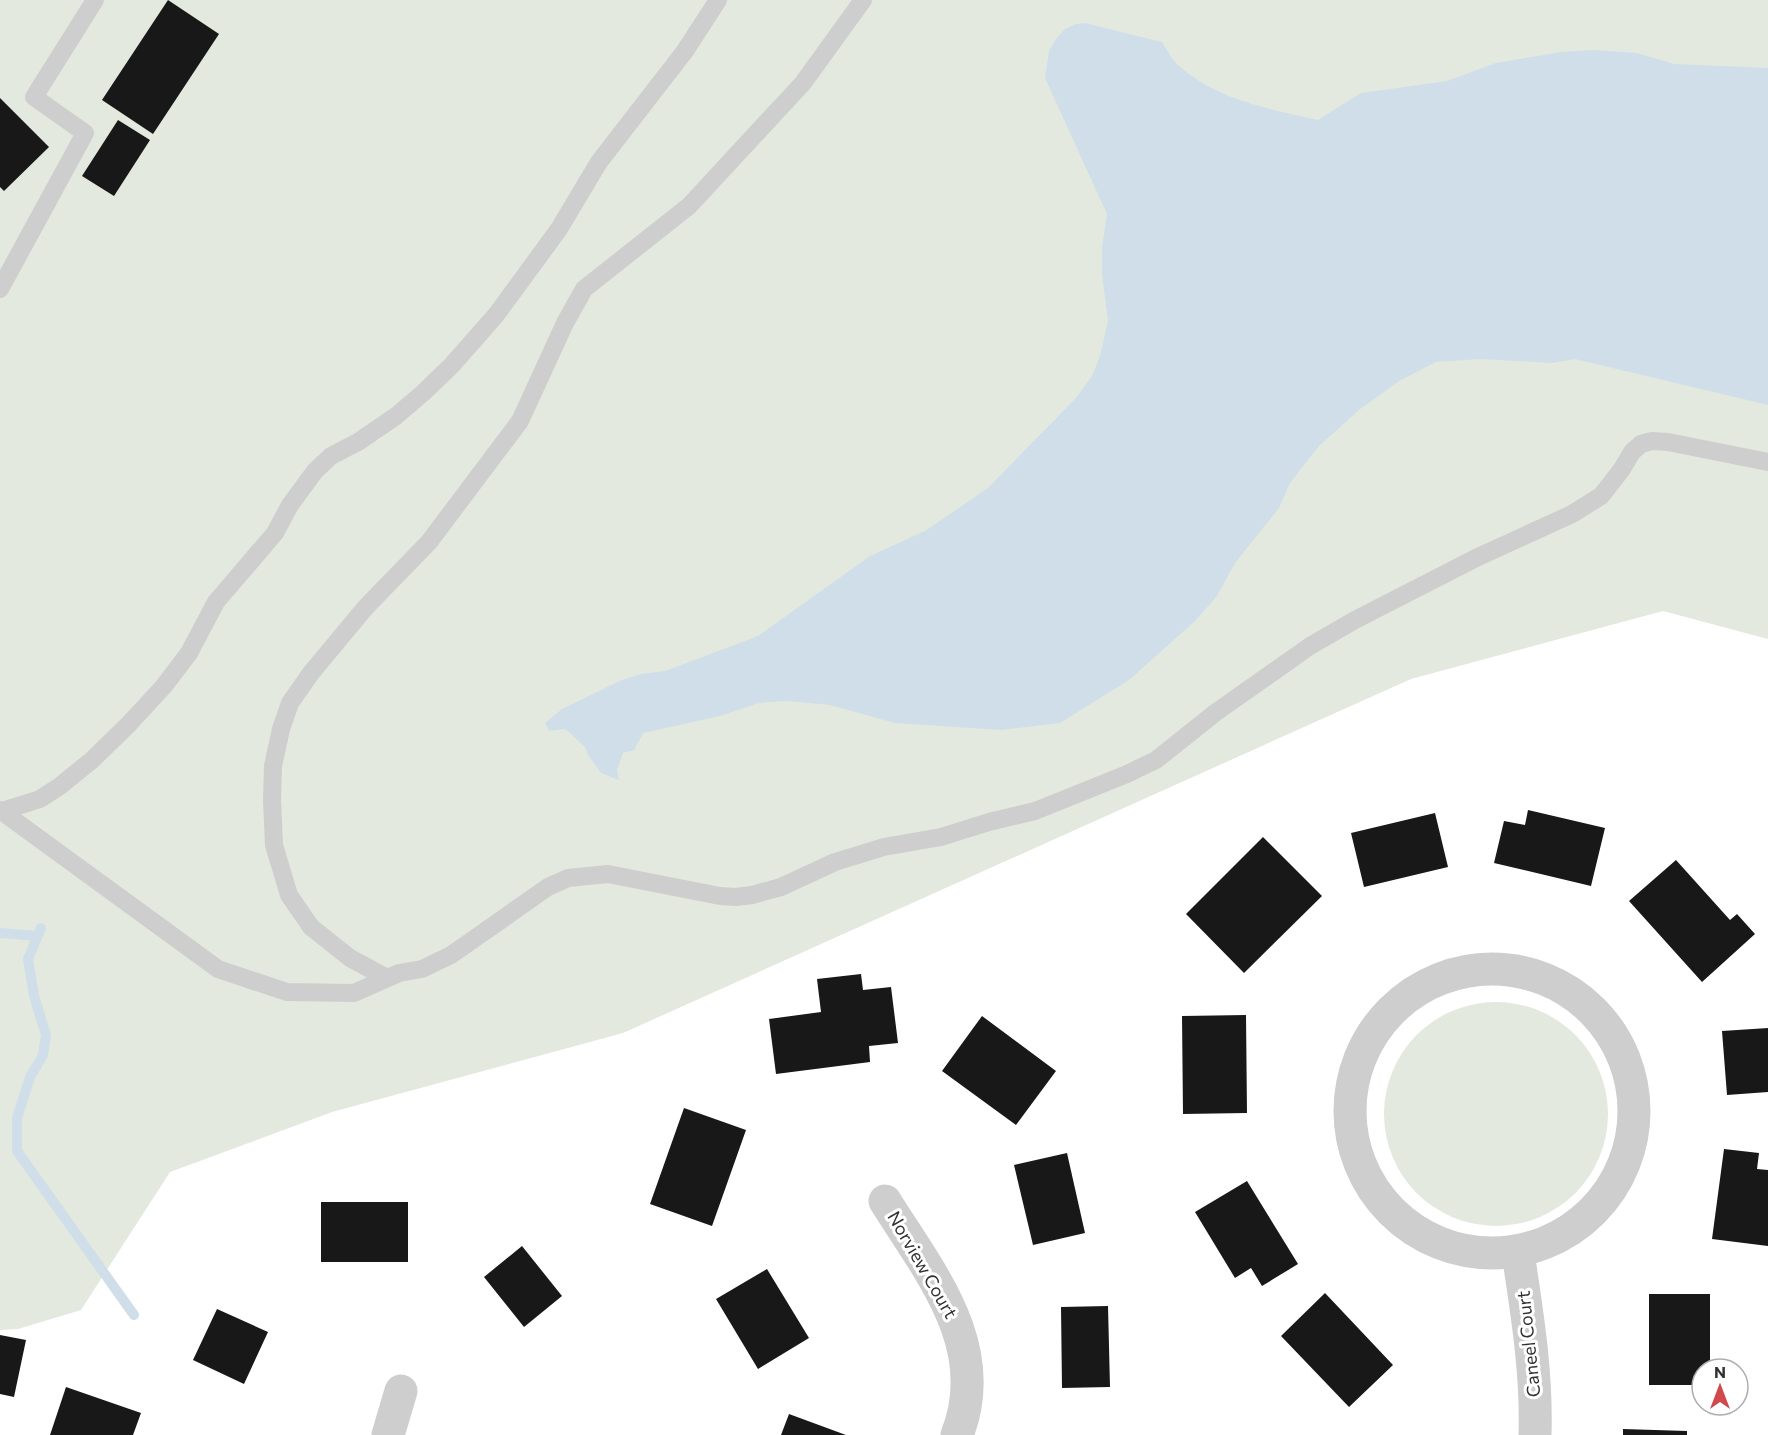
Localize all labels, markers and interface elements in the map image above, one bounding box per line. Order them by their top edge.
street label: Norview Court [883,1207,962,1322]
street label: Caneel Court [1511,1290,1545,1398]
north arrow [1690,1357,1750,1417]
text: N [1714,1362,1726,1381]

